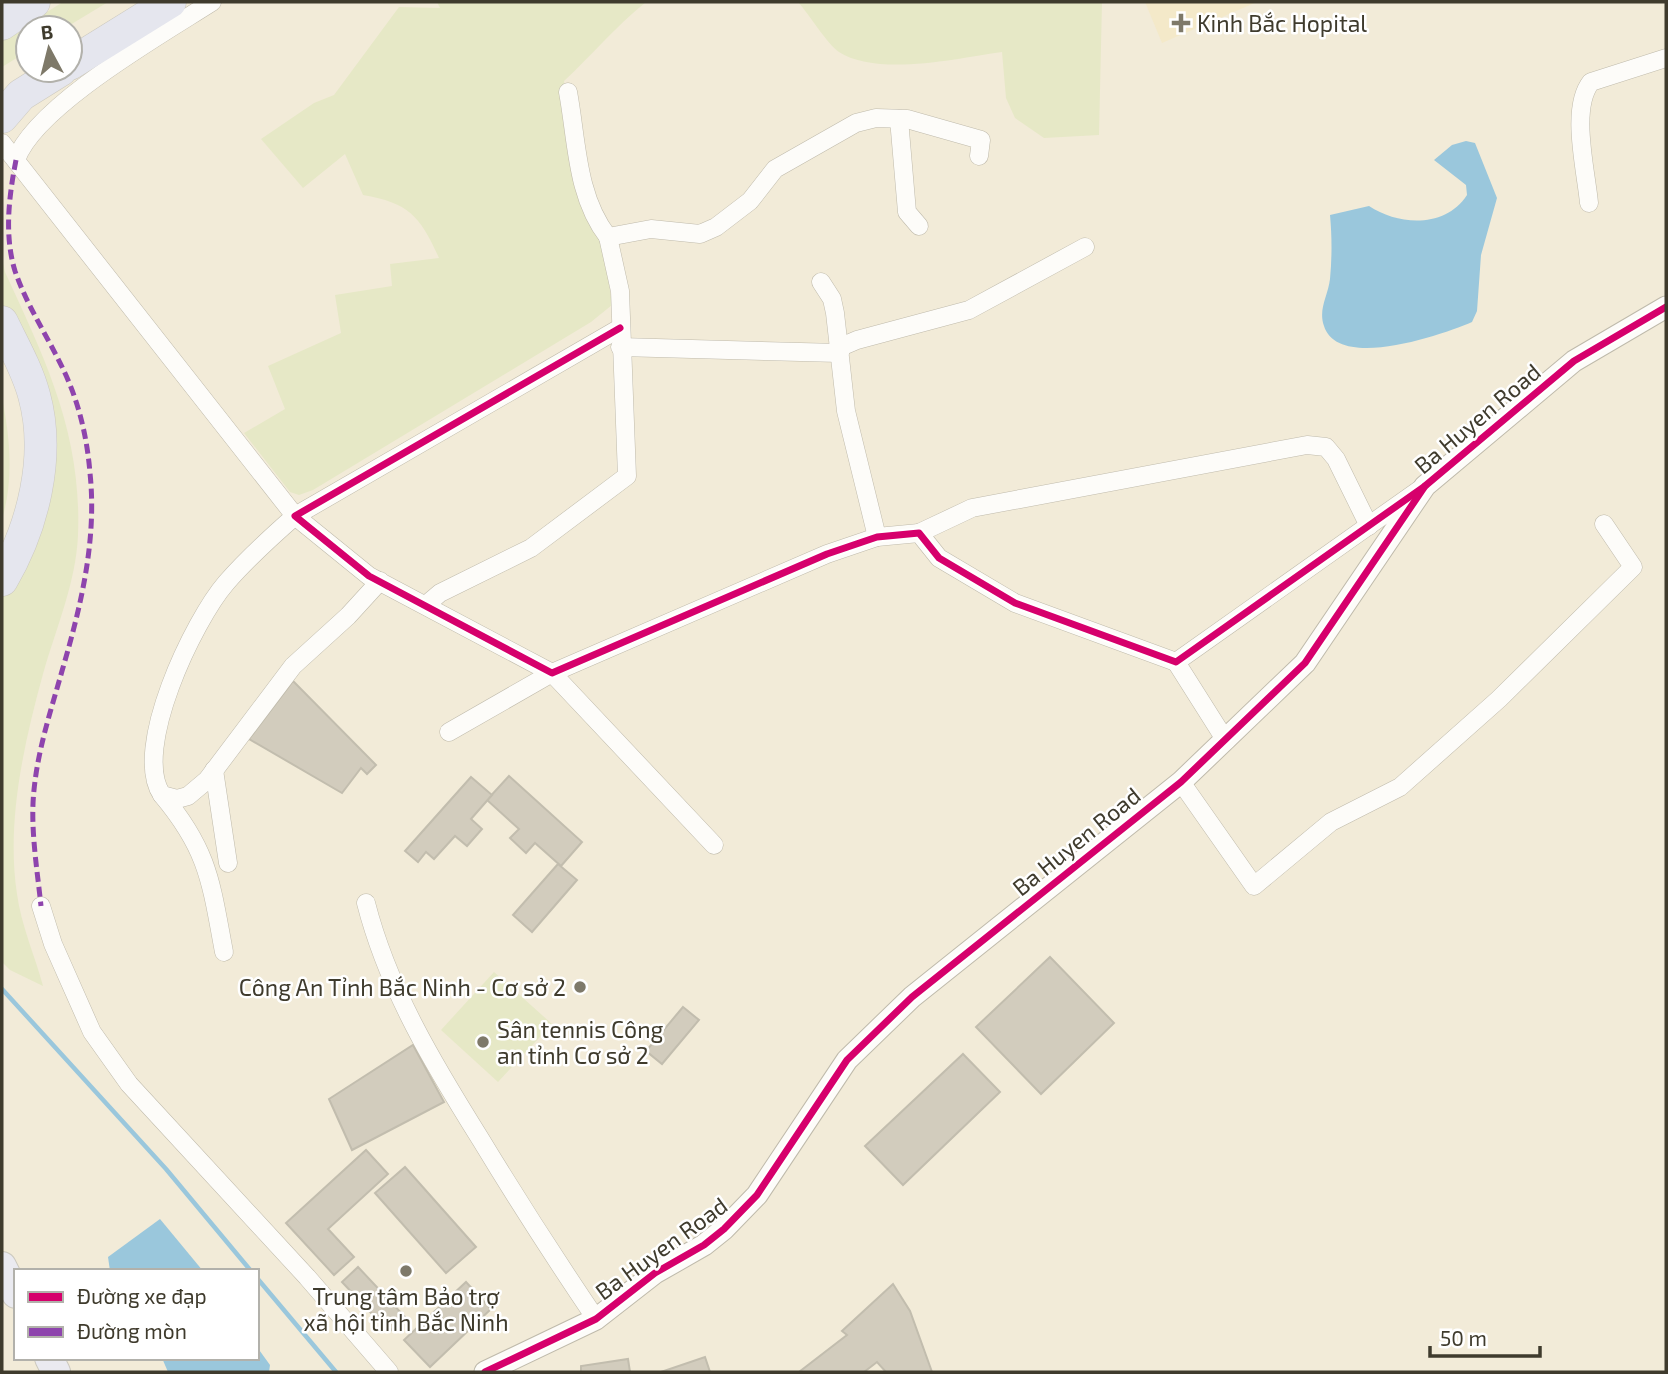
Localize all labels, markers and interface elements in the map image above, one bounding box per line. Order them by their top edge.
place label: Kinh Bắc Hopital [1197,9,1367,37]
marker: Kinh Bắc Hopital [1171,13,1191,33]
north arrow [14,14,84,84]
text: B [39,19,54,44]
street label: Ba Huyen Road [1408,357,1546,479]
street label: Ba Huyen Road [1006,781,1146,901]
place label: Công An Tỉnh Bắc Ninh - Cơ sở 2 [239,973,566,1001]
marker: Công An Tỉnh Bắc Ninh - Cơ sở 2 [572,979,588,995]
place label: Sân tennis Công an tỉnh Cơ sở 2 [497,1015,664,1069]
marker: Sân tennis Công an tỉnh Cơ sở 2 [475,1034,491,1050]
street label: Ba Huyen Road [590,1191,732,1305]
marker: Trung tâm Bảo trợ xã hội tỉnh Bắc Ninh [398,1263,414,1279]
legend [14,1269,259,1360]
place label: Trung tâm Bảo trợ xã hội tỉnh Bắc Ninh [304,1282,509,1336]
text: Đường xe đạp [77,1283,207,1308]
scale bar [1430,1314,1540,1358]
text: Đường mòn [77,1318,187,1343]
text: 50 m [1440,1325,1487,1350]

